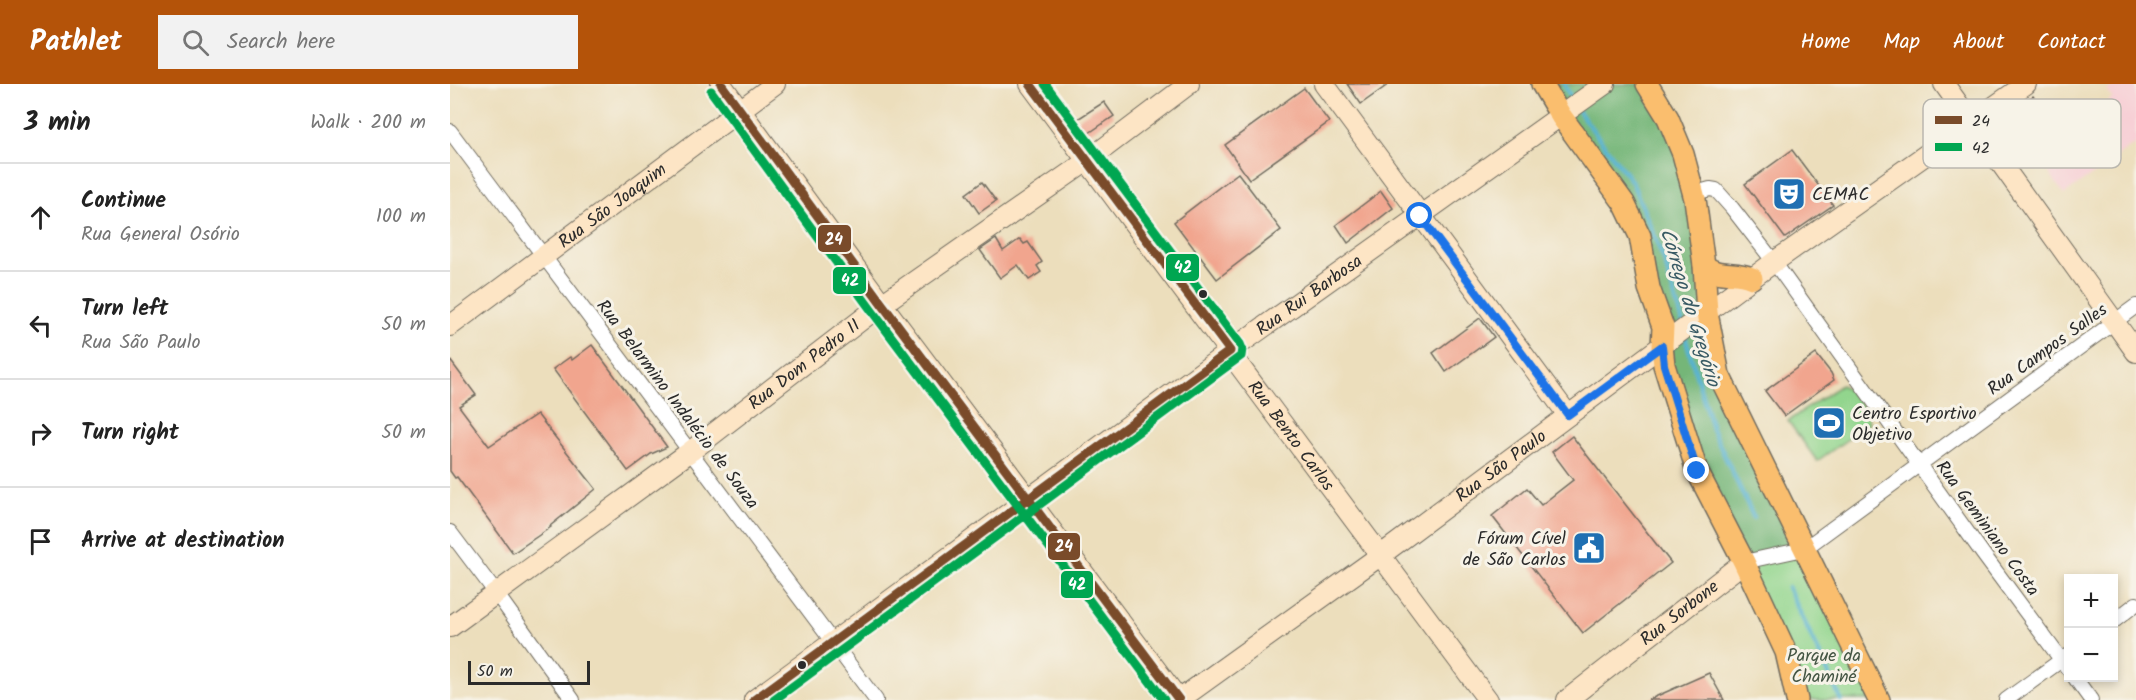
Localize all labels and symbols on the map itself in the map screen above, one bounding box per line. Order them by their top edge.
legend [1923,99,2121,168]
text: 24 [1972,109,1990,134]
text: 42 [1972,136,1990,161]
street label: Rua São Joaquim [552,156,673,257]
theatre icon: CEMAC [1771,176,1807,212]
place label: CEMAC [1812,181,1869,210]
route start [1406,202,1432,228]
line badge: 24 [817,224,852,253]
water label: Córrego do Gregório [1650,225,1729,392]
text: 24 [825,228,843,253]
street label: Rua Rui Barbosa [1250,248,1369,344]
line badge: 42 [1165,253,1200,282]
text: 42 [1174,256,1192,281]
line badge: 42 [832,266,867,295]
text: 42 [841,269,859,294]
unlabelled marker [1197,288,1209,300]
street label: Rua Belarmino Indalécio de Souza [588,294,766,516]
street label: Rua Campos Salles [1982,296,2114,404]
street label: Rua Dom Pedro II [742,312,867,418]
street label: Rua Bento Carlos [1239,375,1341,498]
place label: Centro Esportivo Objetivo [1852,400,1977,450]
sports icon: Centro Esportivo Objetivo [1811,405,1847,441]
street label: Rua São Paulo [1450,423,1554,511]
street label: Rua Geminiano Costa [1927,455,2046,603]
route end [1683,457,1709,483]
place label: Fórum Cível de São Carlos [1463,525,1567,575]
public building icon: Fórum Cível de São Carlos [1571,530,1607,566]
line badge: 24 [1047,532,1081,561]
text: 24 [1055,535,1073,560]
line badge: 42 [1060,570,1094,599]
text: 42 [1068,573,1086,598]
street label: Rua Sorbone [1634,574,1726,654]
park label: Parque da Chaminé [1787,642,1861,692]
scale bar [468,658,590,686]
unlabelled marker [796,659,808,671]

